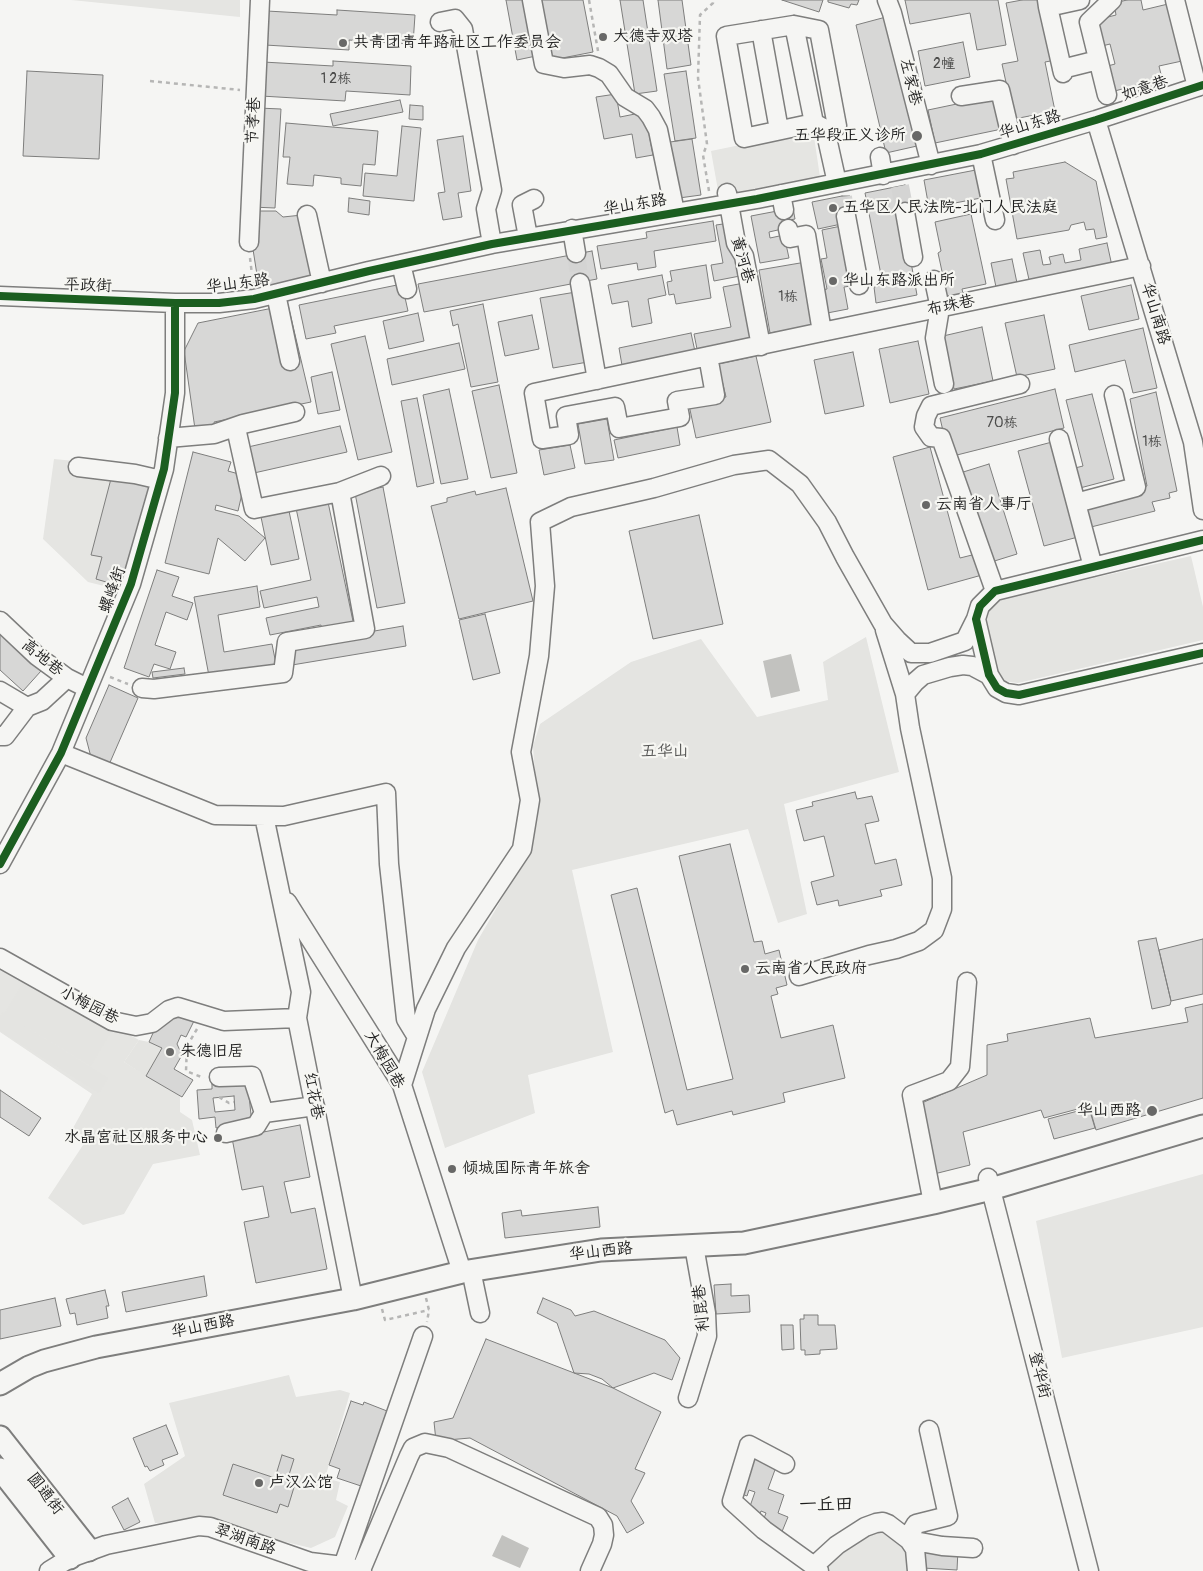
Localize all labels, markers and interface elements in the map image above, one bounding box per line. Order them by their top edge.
place label: 大德寺双塔 [613,27,693,47]
marker: 大德寺双塔 [597,31,609,43]
place label: 共青团青年路社区工作委员会 [353,33,561,53]
marker: 共青团青年路社区工作委员会 [337,37,349,49]
street label: 左家巷 [895,56,925,108]
house number: 2幢 [933,56,955,72]
house number: 1 2栋 [321,71,351,87]
street label: 如意巷 [1119,72,1171,106]
street label: 节孝巷 [243,97,265,145]
street label: 华山东路 [997,106,1063,144]
place label: 五华段正义诊所 [794,126,906,146]
marker: 五华段正义诊所 [910,129,924,143]
street label: 华山东路 [602,191,668,219]
place label: 五华区人民法院-北门人民法庭 [843,198,1058,218]
marker: 五华区人民法院-北门人民法庭 [827,202,839,214]
street label: 黄河巷 [726,234,758,286]
street label: 华山东路 [205,271,271,297]
place label: 华山东路派出所 [843,271,955,291]
marker: 华山东路派出所 [827,275,839,287]
street label: 平政街 [64,276,112,296]
street label: 华山南路 [1136,281,1174,347]
house number: 1栋 [778,289,798,305]
street label: 布珠巷 [926,292,976,320]
house number: 70栋 [987,415,1017,431]
house number: 1栋 [1142,434,1162,450]
place label: 云南省人事厅 [936,495,1032,515]
marker: 云南省人事厅 [920,499,932,511]
street label: 螺峰街 [96,564,130,616]
street label: 高地巷 [17,635,67,681]
park label: 五华山 [641,742,689,762]
place label: 云南省人民政府 [755,959,867,979]
marker: 云南省人民政府 [739,963,751,975]
street label: 小梅园巷 [56,983,122,1029]
street label: 大梅园巷 [360,1027,408,1093]
place label: 朱德旧居 [180,1042,244,1062]
marker: 朱德旧居 [164,1046,176,1058]
street label: 红花巷 [299,1071,327,1121]
place label: 华山西路 [1077,1101,1141,1121]
marker: 华山西路 [1145,1104,1159,1118]
place label: 水晶宫社区服务中心 [64,1128,208,1148]
marker: 水晶宫社区服务中心 [212,1132,224,1144]
place label: 倾城国际青年旅舍 [462,1159,590,1179]
marker: 倾城国际青年旅舍 [446,1163,458,1175]
street label: 华山西路 [568,1239,634,1265]
street label: 利昆巷 [690,1283,714,1333]
street label: 华山西路 [170,1311,236,1343]
street label: 登华街 [1024,1349,1054,1401]
street label: 圆通街 [23,1469,67,1519]
place label: 卢汉公馆 [269,1473,333,1493]
marker: 卢汉公馆 [253,1477,265,1489]
district label: 一丘田 [799,1494,853,1516]
street label: 翠湖南路 [212,1521,278,1559]

